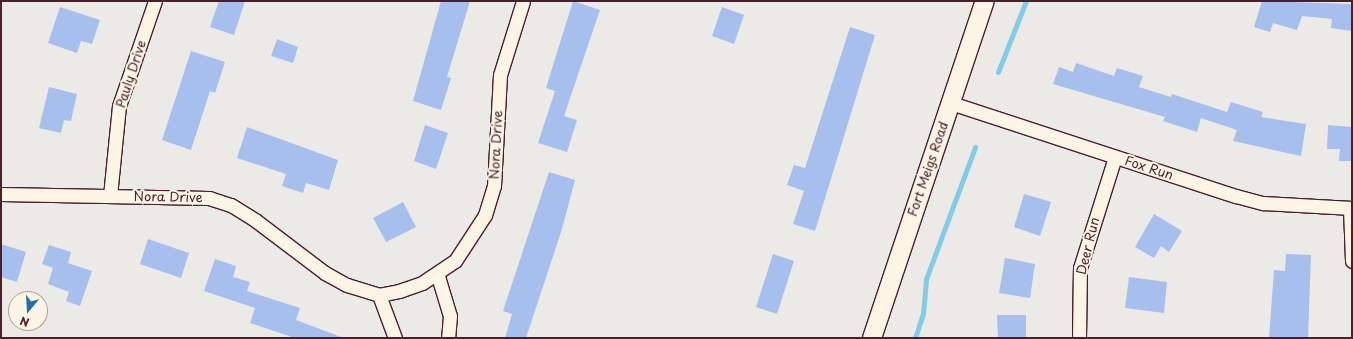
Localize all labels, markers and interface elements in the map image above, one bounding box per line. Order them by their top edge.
street label: Pauly Drive [113,38,149,110]
street label: Nora Drive [486,110,506,180]
street label: Fort Meigs Road [904,119,952,219]
street label: Fox Run [1123,153,1175,183]
street label: Nora Drive [133,189,203,205]
street label: Deer Run [1073,215,1103,277]
north arrow [8,291,48,331]
text: N [18,313,31,331]

